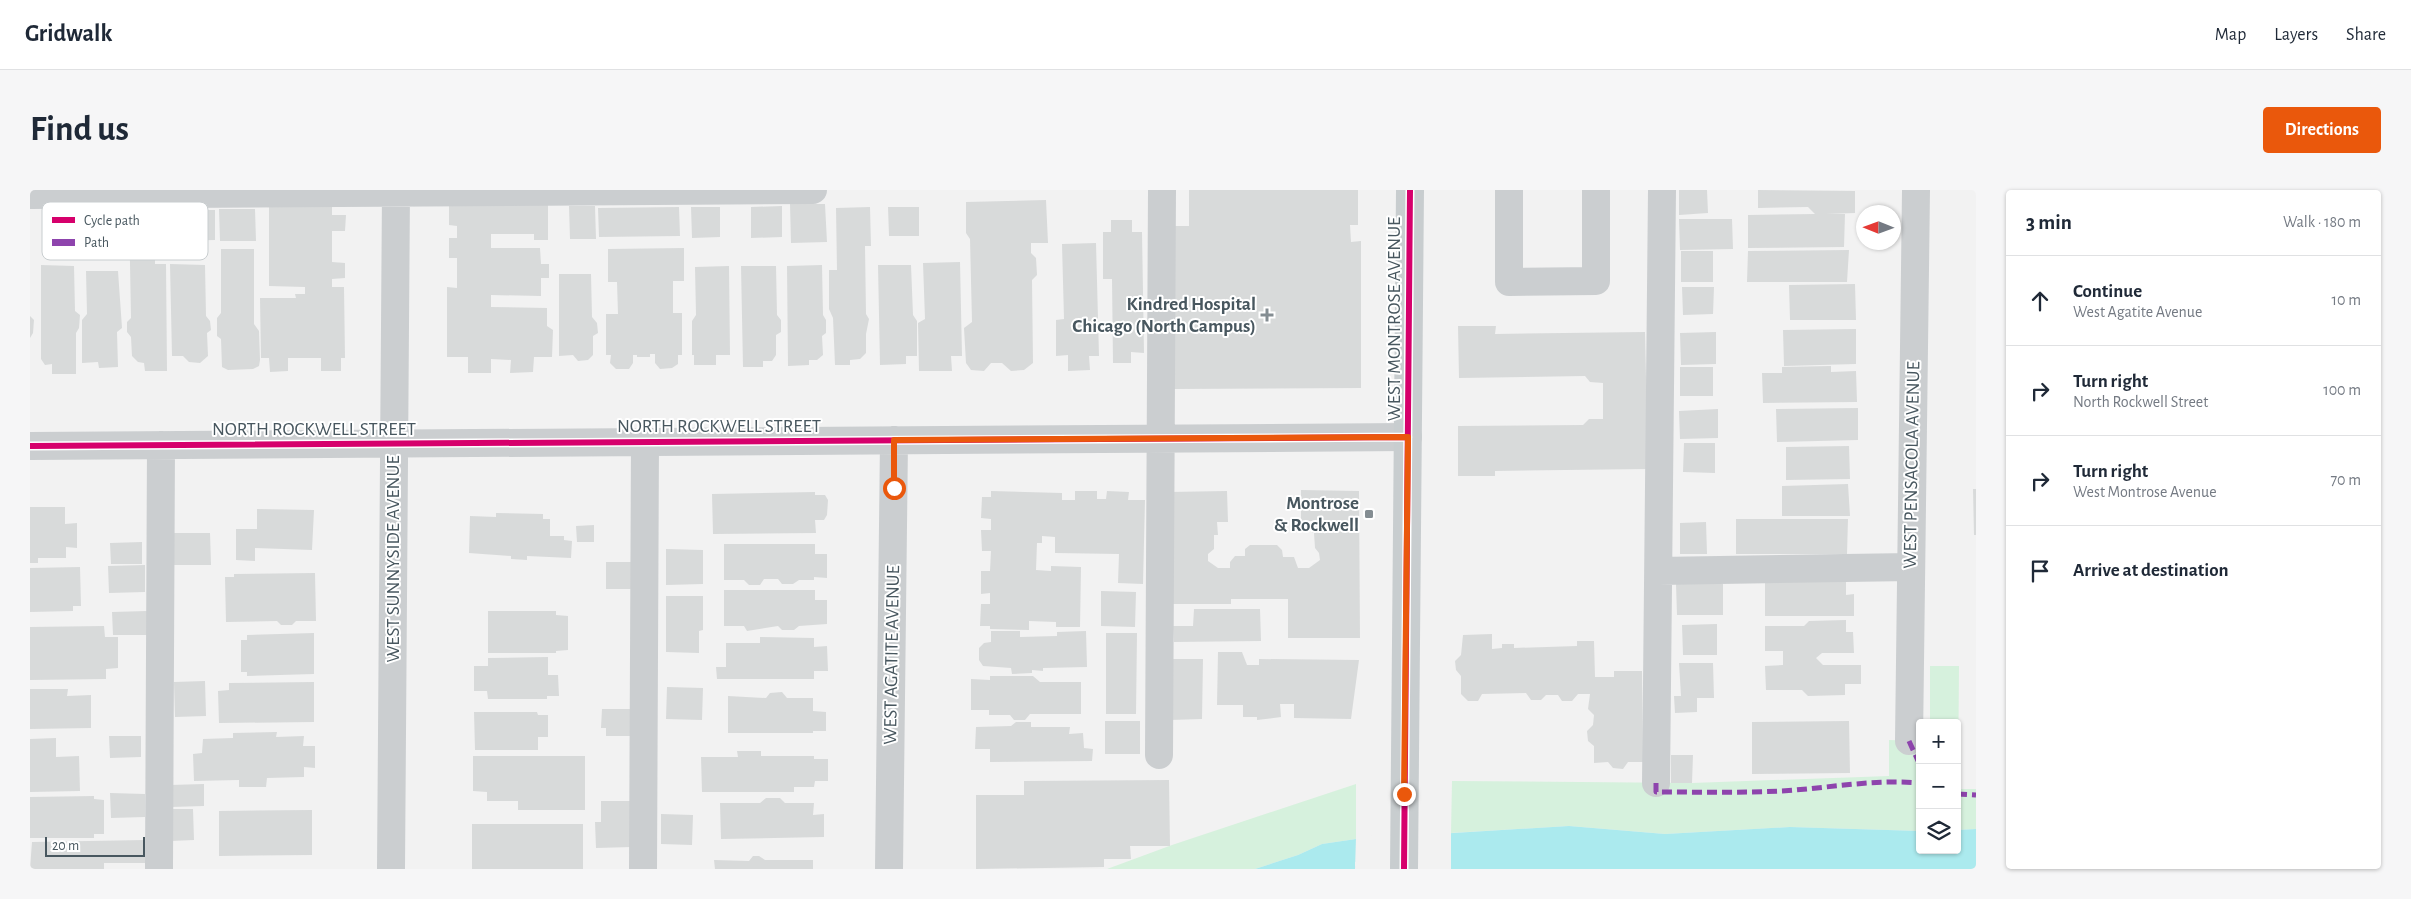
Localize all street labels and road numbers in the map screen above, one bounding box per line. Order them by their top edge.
street label: WEST MONTROSE AVENUE [1385,217,1404,421]
street label: WEST PENSACOLA AVENUE [1901,361,1923,569]
street label: NORTH ROCKWELL STREET [617,417,821,436]
street label: NORTH ROCKWELL STREET [212,420,416,439]
street label: WEST SUNNYSIDE AVENUE [384,455,403,663]
street label: WEST AGATITE AVENUE [881,565,903,745]

